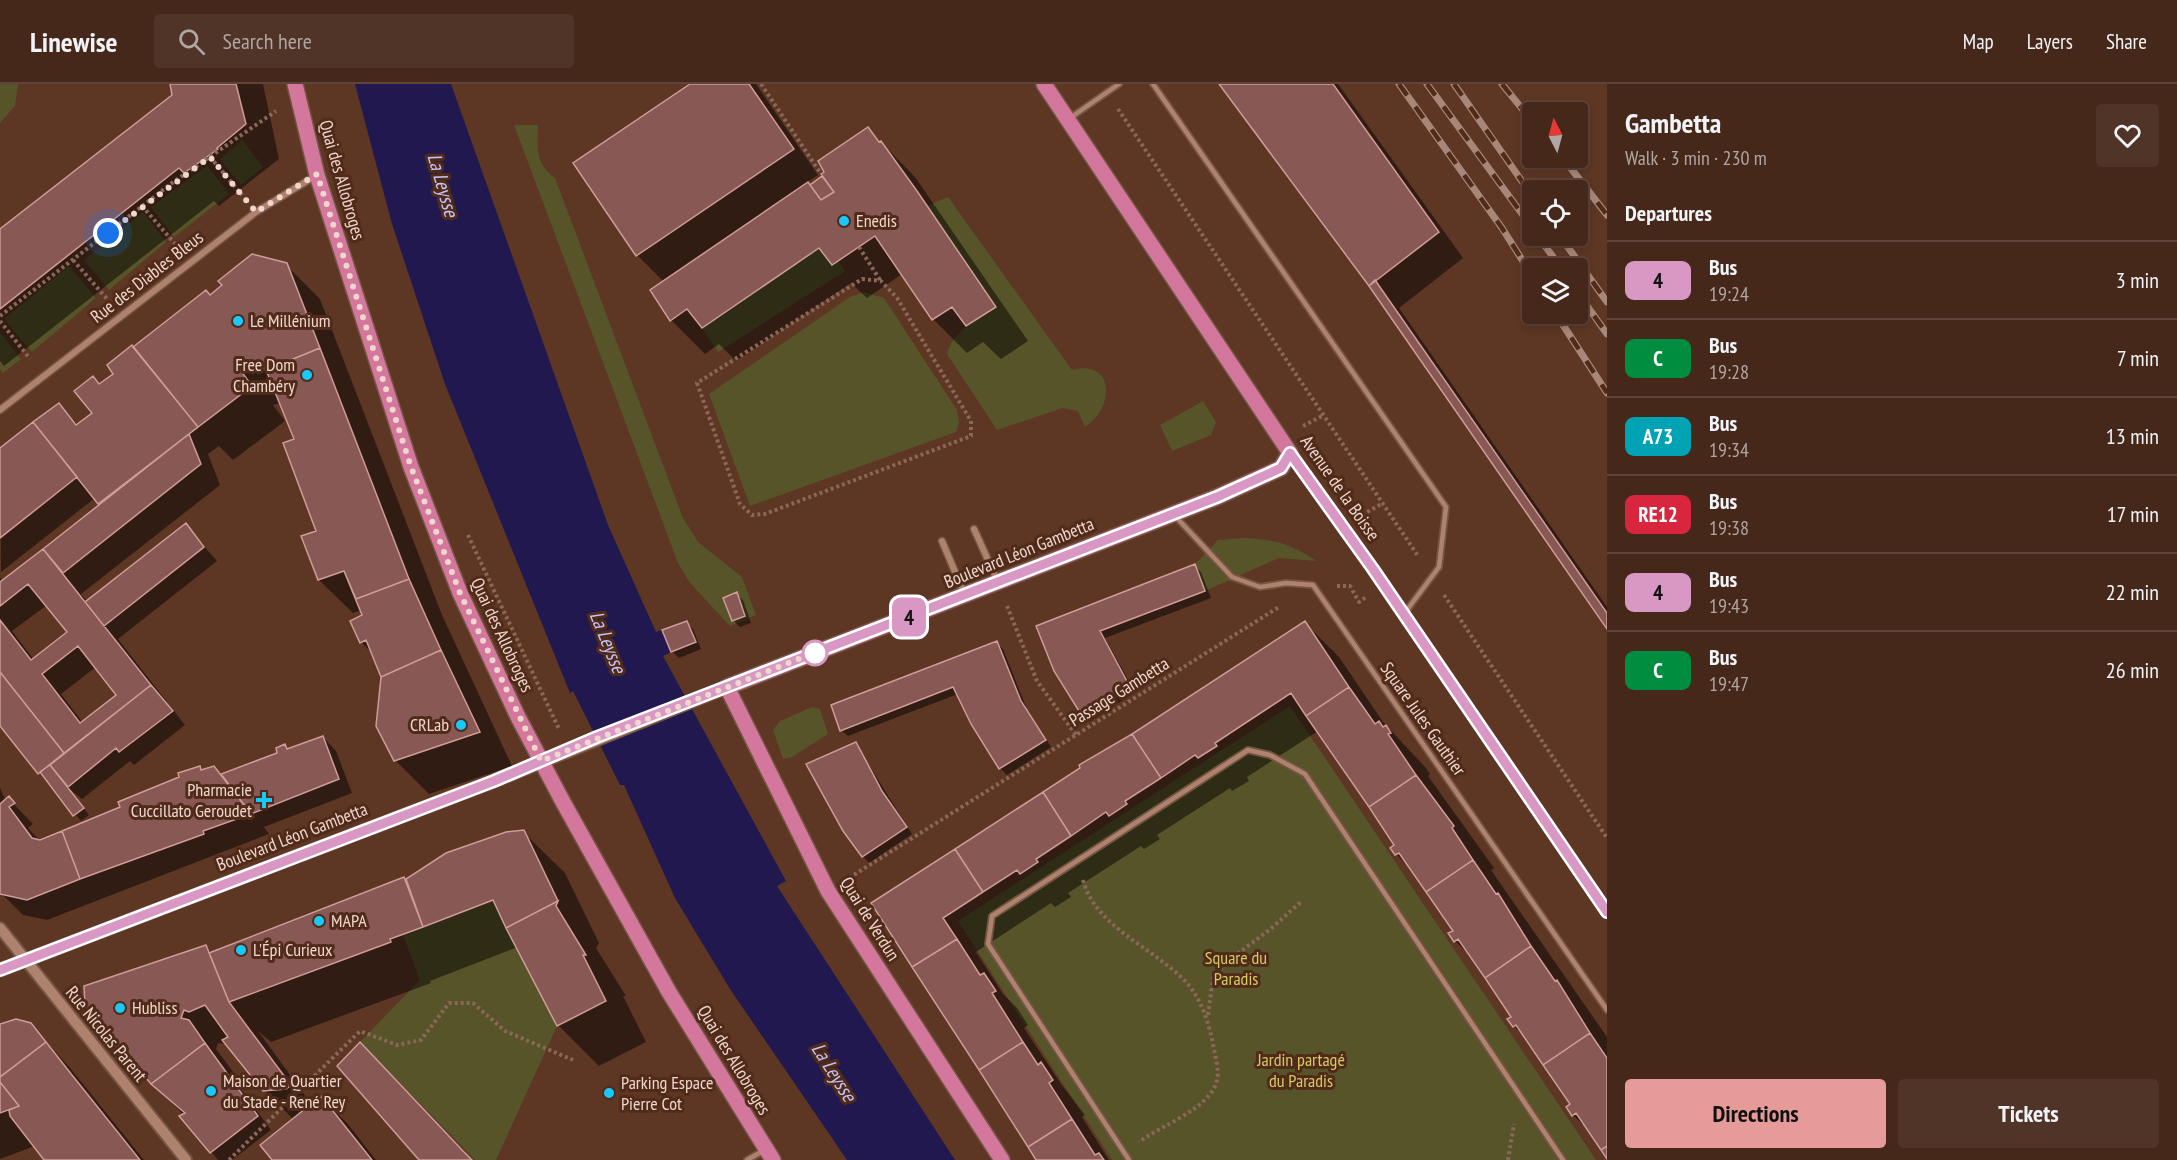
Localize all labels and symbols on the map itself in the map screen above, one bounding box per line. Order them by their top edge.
north arrow [1522,102,1588,168]
street label: Quai des Allobroges [314,117,371,243]
water label: La Leysse [422,150,465,221]
place label: Enedis [856,209,897,232]
marker: Enedis [837,214,851,228]
your location [93,218,123,248]
street label: Rue des Diables Bleus [86,225,208,328]
place label: Le Millénium [250,309,330,332]
marker: Le Millénium [231,314,245,328]
place label: Free Dom Chambéry [233,353,295,397]
marker: Free Dom Chambéry [300,368,314,382]
street label: Avenue de la Boisse [1296,431,1385,545]
street label: Boulevard Léon Gambetta [940,512,1097,593]
street label: Quai des Allobroges [466,574,539,696]
line badge: 4 [890,598,928,636]
water label: La Leysse [584,607,633,679]
unlabelled marker [802,640,828,666]
street label: Passage Gambetta [1065,652,1173,731]
street label: Square Jules Gauthier [1376,657,1471,780]
place label: CRLab [410,713,449,736]
marker: CRLab [454,718,468,732]
place label: Pharmacie Cuccillato Geroudet [131,778,252,822]
marker: Pharmacie Cuccillato Geroudet [257,793,271,807]
street label: Boulevard Léon Gambetta [213,797,370,876]
street label: Quai de Verdun [836,873,905,965]
place label: MAPA [331,909,367,932]
marker: MAPA [312,914,326,928]
place label: L'Épi Curieux [253,938,333,961]
marker: L'Épi Curieux [234,943,248,957]
park label: Square du Paradis [1205,946,1267,990]
street label: Rue Nicolas Parent [61,981,152,1086]
place label: Hubliss [132,996,178,1019]
marker: Hubliss [113,1001,127,1015]
street label: Quai des Allobroges [693,1001,776,1119]
water label: La Leysse [806,1038,863,1108]
park label: Jardin partagé du Paradis [1256,1048,1345,1092]
place label: Maison de Quartier du Stade - René Rey [223,1069,346,1113]
place label: Parking Espace Pierre Cot [621,1071,714,1115]
marker: Maison de Quartier du Stade - René Rey [204,1084,218,1098]
marker: Parking Espace Pierre Cot [602,1086,616,1100]

